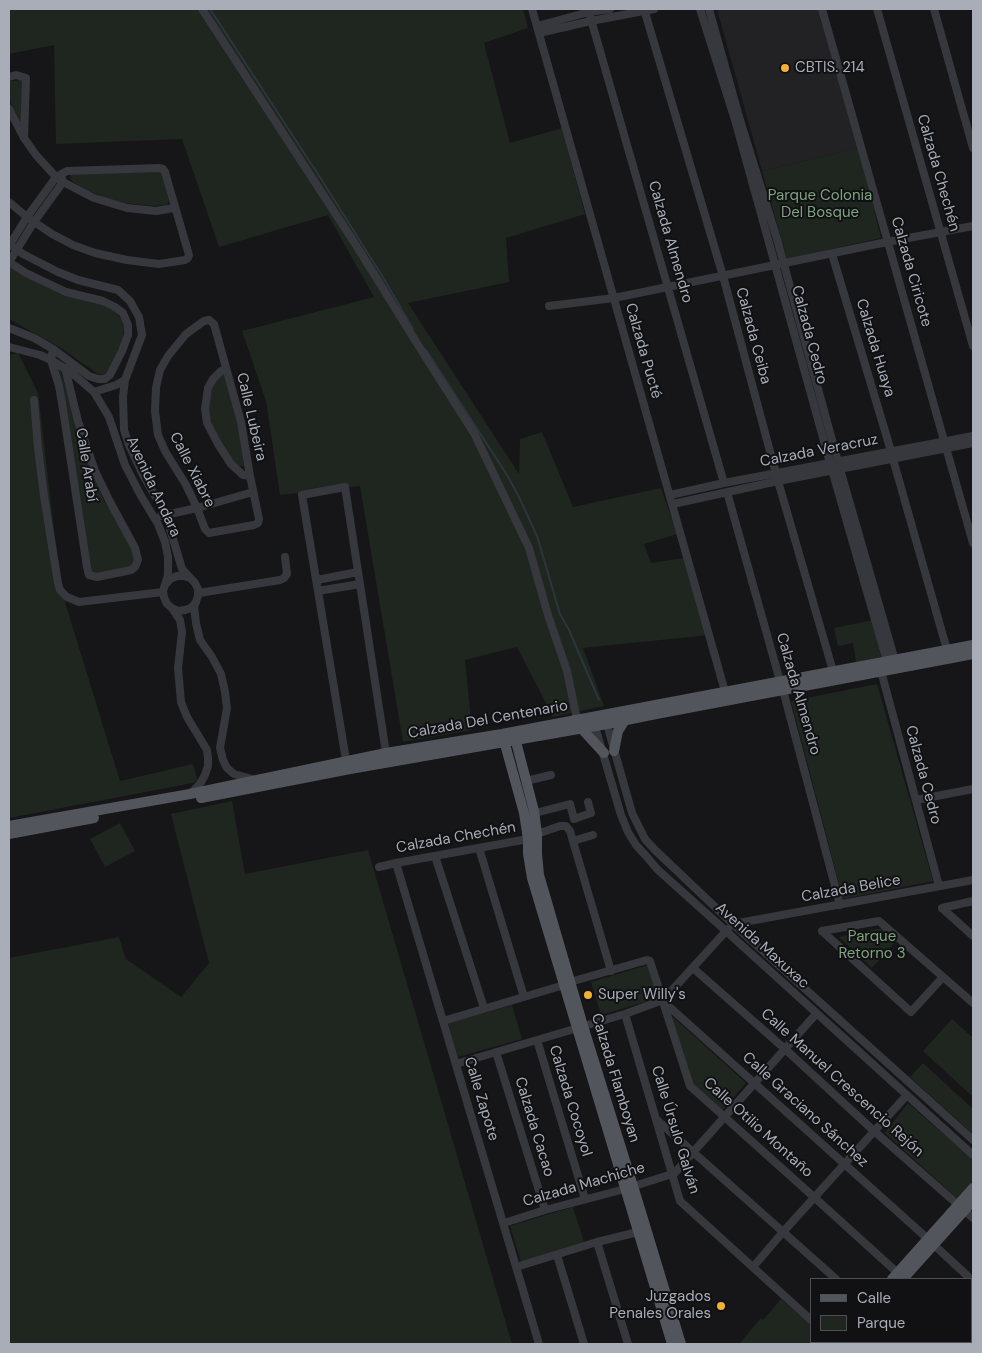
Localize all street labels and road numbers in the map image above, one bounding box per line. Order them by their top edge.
street label: Calzada Chechén [913,112,963,234]
street label: Calzada Almendro [644,179,696,305]
street label: Calzada Ciricote [887,215,935,329]
street label: Calzada Cedro [787,284,831,386]
street label: Calzada Ceiba [731,286,775,386]
street label: Calzada Huaya [852,297,898,399]
street label: Calzada Pucté [621,301,665,401]
street label: Calle Lubeira [232,371,270,463]
street label: Calle Arabí [71,427,101,503]
street label: Calle Xiabre [165,429,219,511]
street label: Calzada Veracruz [759,431,879,471]
street label: Avenida Andara [122,434,184,540]
street label: Calzada Almendro [772,631,824,757]
street label: Calzada Del Centenario [407,697,569,743]
street label: Calzada Cedro [901,724,945,826]
street label: Calzada Chechén [395,819,517,857]
street label: Calzada Belice [800,871,902,907]
street label: Avenida Maxuxac [711,899,813,993]
street label: Calle Manuel Crescencio Rejón [757,1005,927,1161]
street label: Calzada Flamboyan [587,1011,643,1145]
street label: Calzada Cocoyol [545,1043,595,1159]
street label: Calle Graciano Sánchez [738,1049,872,1171]
street label: Calle Zapote [460,1055,502,1143]
street label: Calle Úrsulo Galván [647,1064,703,1196]
street label: Calle Otilio Montaño [700,1074,816,1182]
street label: Calzada Cacao [510,1075,558,1179]
street label: Calzada Machiche [521,1159,647,1211]

